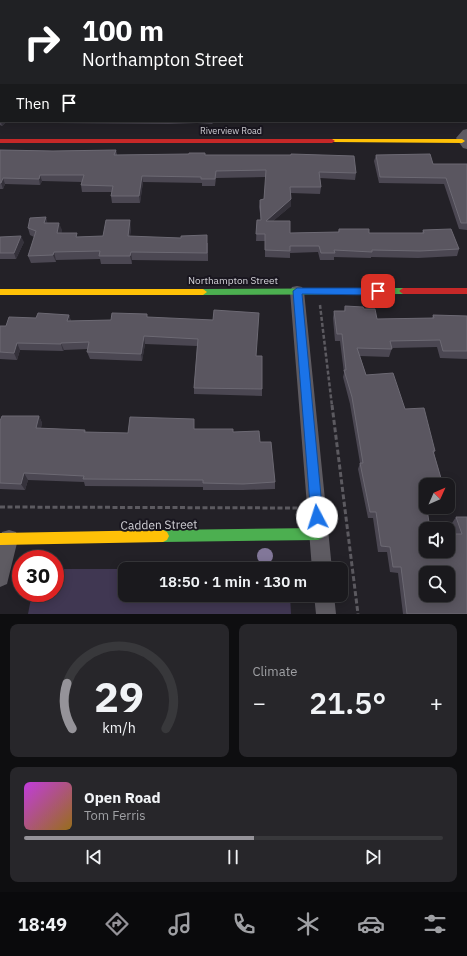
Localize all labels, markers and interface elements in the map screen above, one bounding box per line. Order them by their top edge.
text: 100 m [82,12,164,49]
icon: right [16,16,68,68]
text: Northampton Street [82,48,244,71]
icon: arrive [58,92,80,114]
text: Then [16,94,50,113]
street label: Riverview Road [200,125,262,136]
street label: Northampton Street [188,274,278,287]
pin [361,274,395,308]
icon: arrive [367,280,389,302]
north arrow [419,478,455,514]
map controls [419,478,455,602]
position arrow [296,496,338,538]
street label: Cadden Street [120,516,198,533]
button: sound [419,522,455,558]
speed limit sign: 30 [12,550,64,602]
button: search [419,566,455,602]
text: 18:50 · 1 min · 130 m [159,572,307,591]
text: Climate [253,663,297,680]
text: 29 [94,668,144,722]
text: 21.5° [309,683,386,722]
text: − [253,688,266,717]
text: + [430,688,443,717]
text: km/h [102,717,136,736]
text: Open Road [84,788,161,807]
text: Tom Ferris [84,807,146,824]
icon: previous [83,846,105,868]
icon: pause [222,846,244,868]
icon: next [362,846,384,868]
icon: directions [103,910,131,938]
icon: music [166,910,194,938]
icon: phone [230,910,258,938]
icon: climate [294,910,322,938]
icon: car [357,910,385,938]
icon: filters [421,910,449,938]
text: 18:49 [18,913,67,936]

